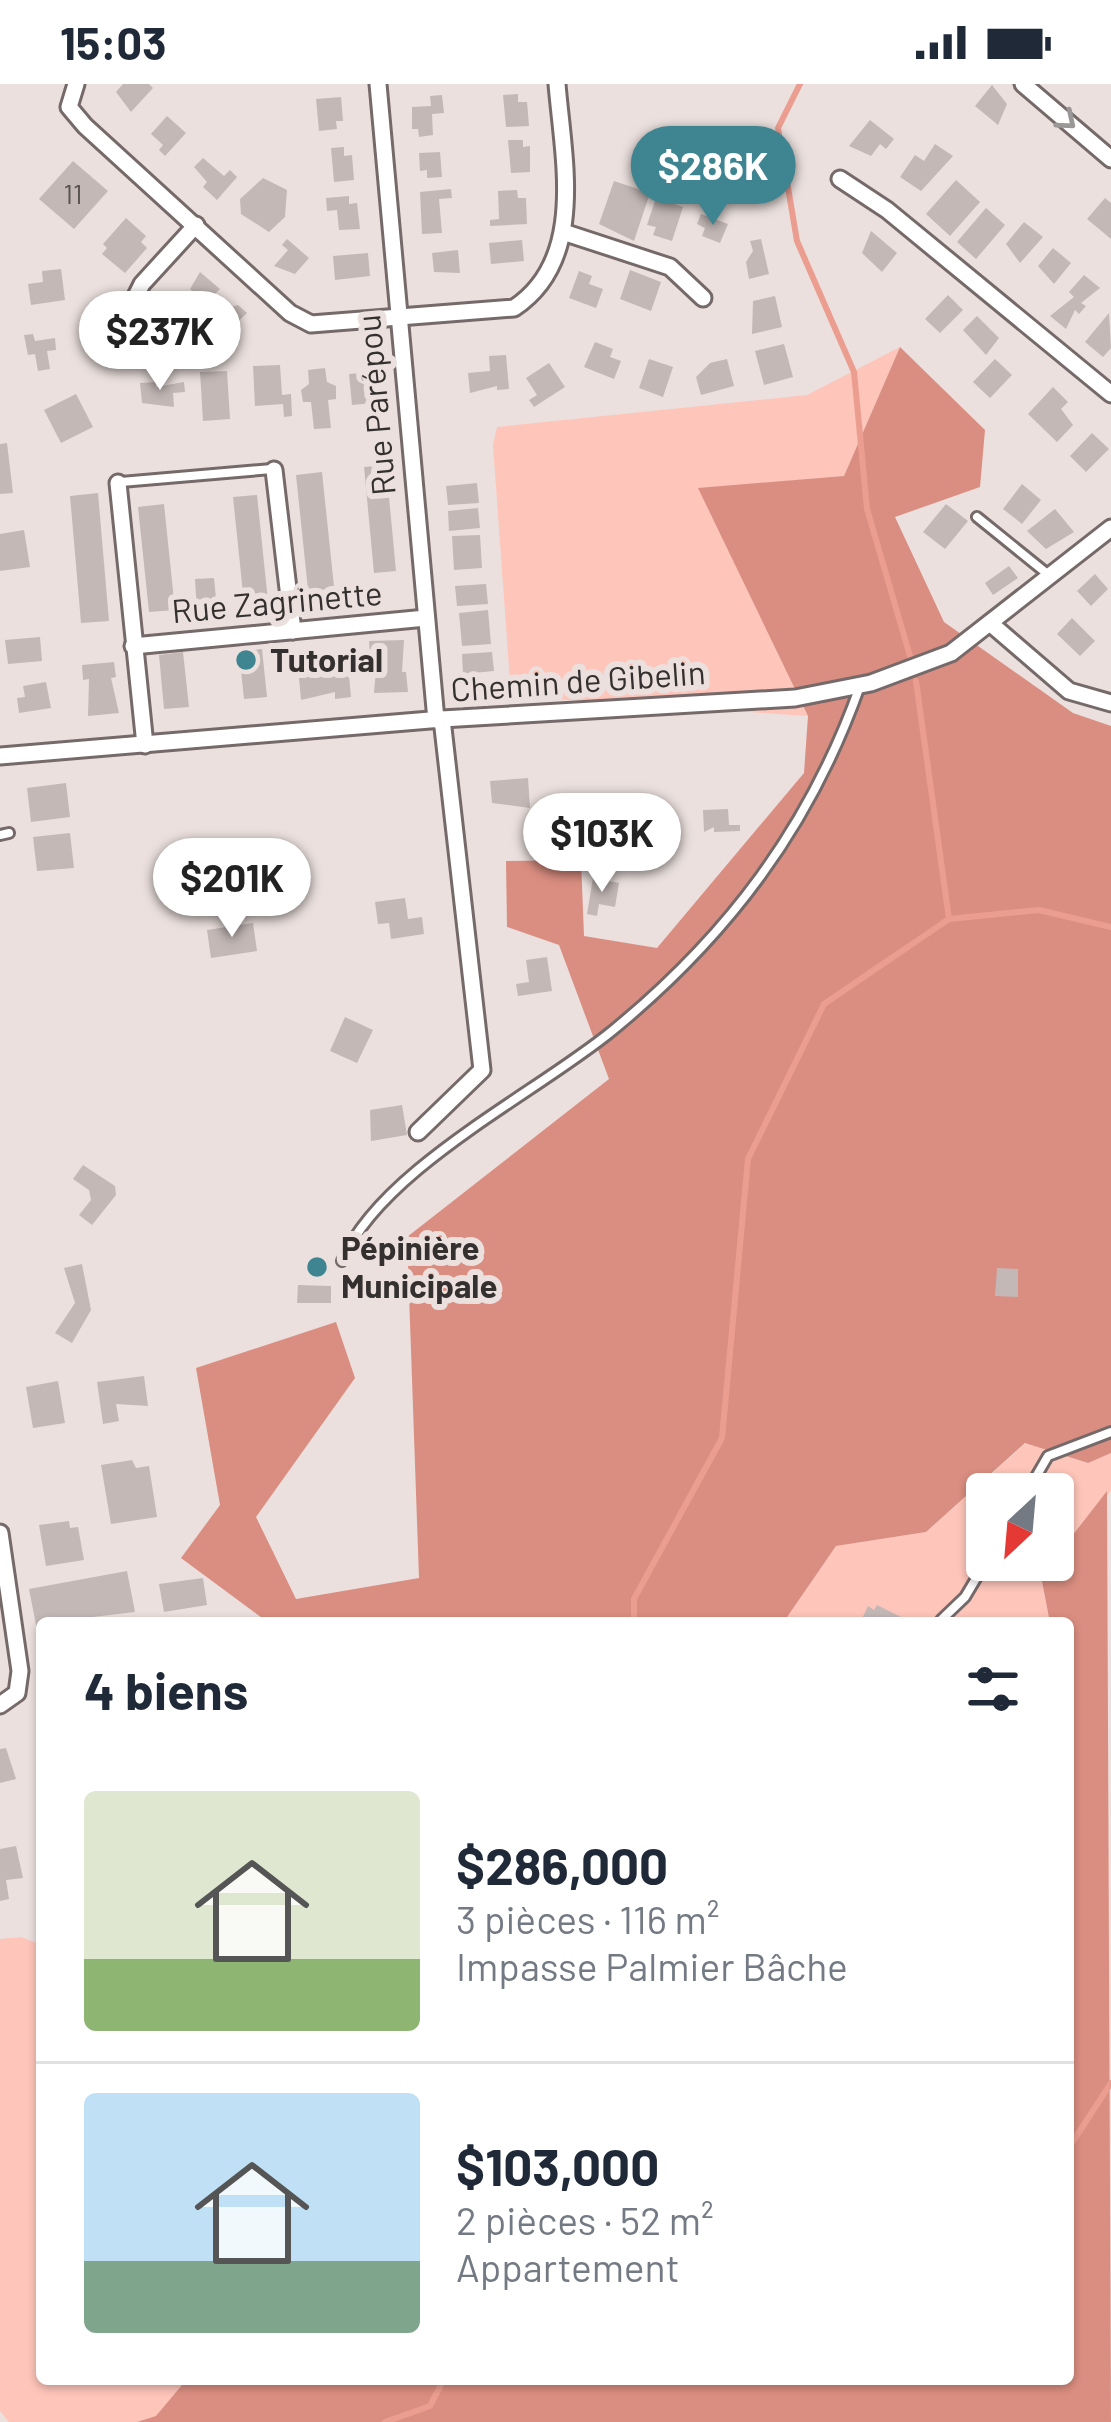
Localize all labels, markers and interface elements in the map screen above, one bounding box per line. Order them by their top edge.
text: 15:03 [60,15,167,69]
one-way arrow [1053,107,1075,129]
pin: $286K [629,126,797,228]
text: $286K [658,141,768,188]
house number: 11 [64,177,82,209]
pin: $237K [76,291,244,393]
text: $237K [106,306,214,353]
street label: Rue Parépou [347,313,403,497]
street label: Rue Zagrinette [170,572,384,630]
place label: Tutorial [270,639,383,679]
marker: Tutorial [233,647,259,673]
street label: Chemin de Gibelin [449,651,707,709]
pin: $103K [518,793,686,895]
text: $103K [550,808,654,855]
pin: $201K [148,838,316,940]
text: $201K [180,853,284,900]
place label: Pépinière Municipale [341,1227,497,1305]
marker: Pépinière Municipale [304,1254,330,1280]
north arrow [966,1473,1074,1581]
map controls [966,1473,1074,1581]
icon: filters [960,1656,1026,1722]
text: 4 biens [84,1659,248,1720]
text: $286,000 [456,1834,668,1895]
icon: home [180,1839,324,1983]
text: 3 pièces · 116 m² [456,1895,720,1942]
text: Impasse Palmier Bâche [456,1942,848,1989]
text: $103,000 [456,2135,659,2196]
icon: home [180,2141,324,2285]
text: 2 pièces · 52 m² [456,2196,714,2243]
text: Appartement [456,2243,680,2290]

